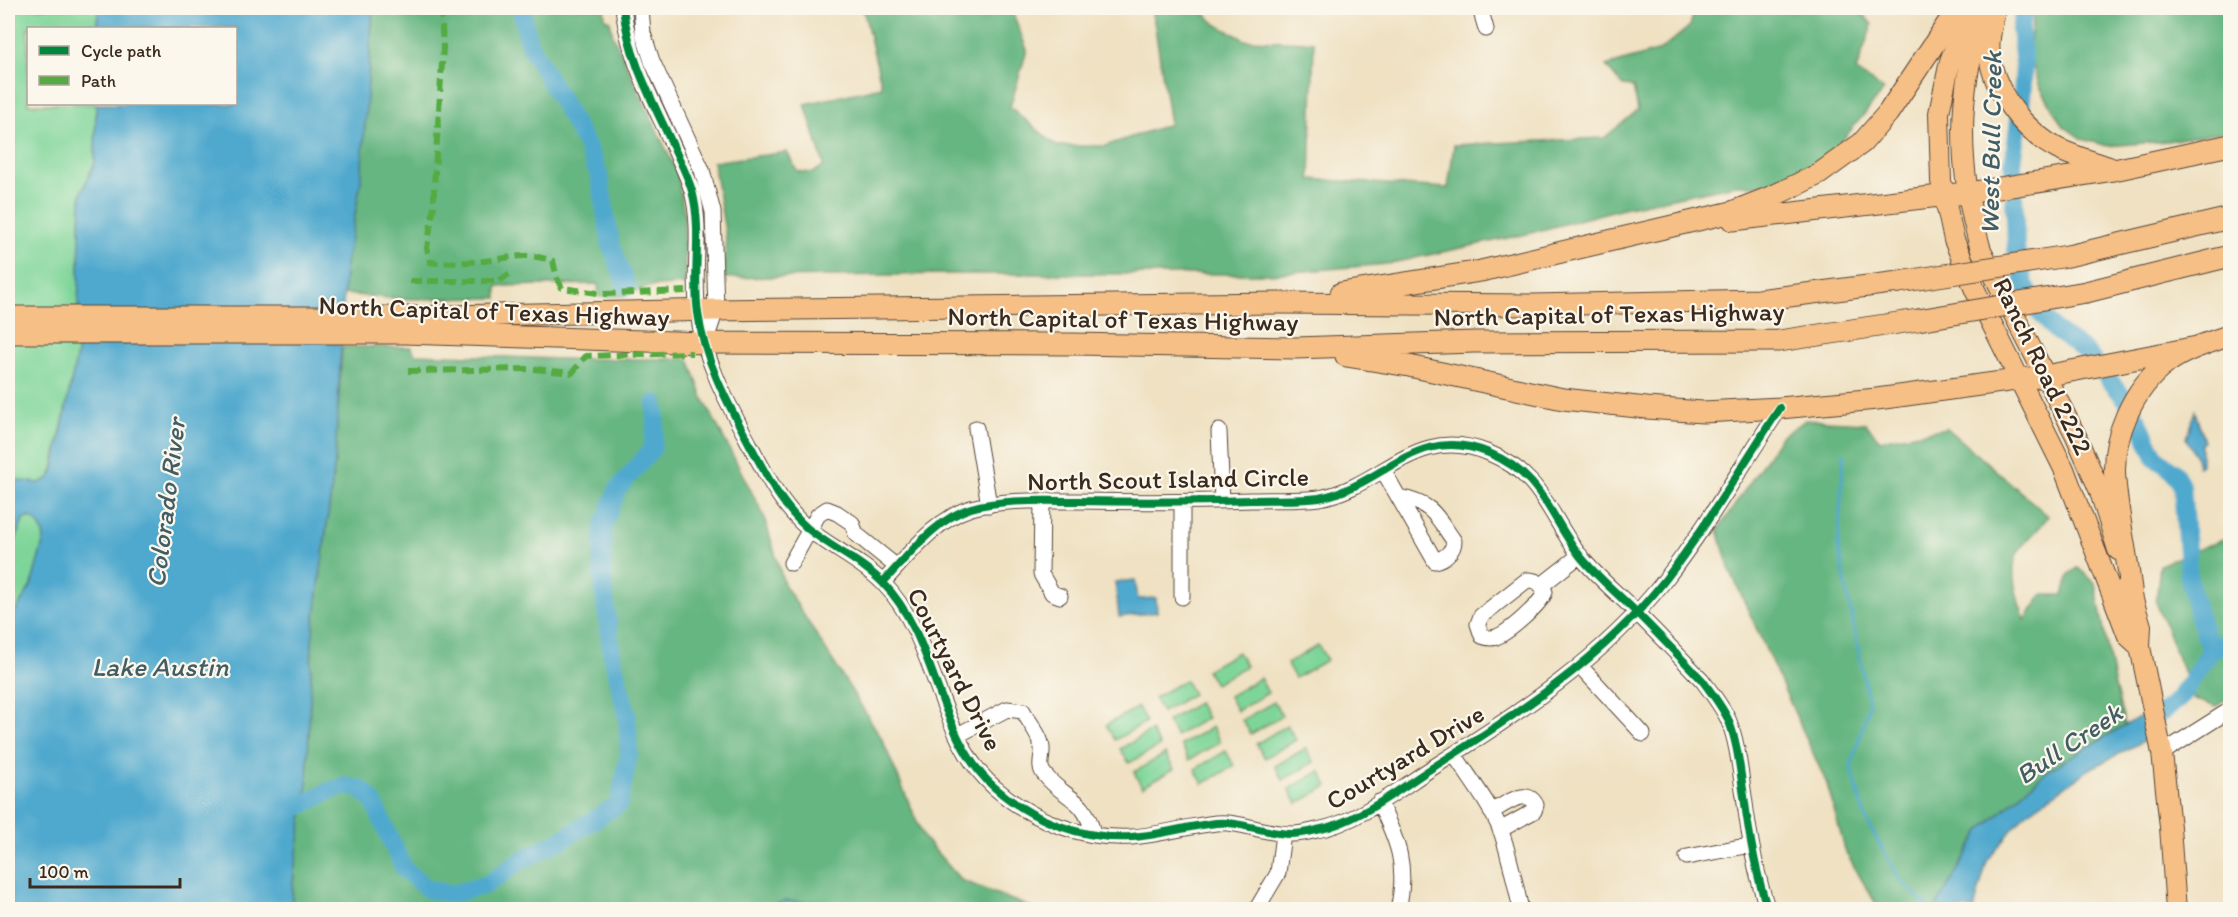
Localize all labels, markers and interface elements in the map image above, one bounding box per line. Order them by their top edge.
legend [27,27,237,105]
text: Cycle path [81,40,162,62]
water label: West Bull Creek [1972,49,2009,235]
text: Path [81,70,116,92]
street label: Ranch Road 2222 [1986,272,2100,460]
street label: North Capital of Texas Highway [318,289,670,333]
street label: North Capital of Texas Highway [1433,295,1785,333]
street label: North Capital of Texas Highway [947,300,1299,338]
water label: Colorado River [139,414,193,589]
street label: North Scout Island Circle [1027,461,1309,497]
street label: Courtyard Drive [900,582,1010,756]
water label: Lake Austin [91,650,229,683]
water label: Bull Creek [2009,695,2130,791]
street label: Courtyard Drive [1320,697,1490,817]
scale bar [30,851,180,889]
text: 100 m [39,861,89,883]

